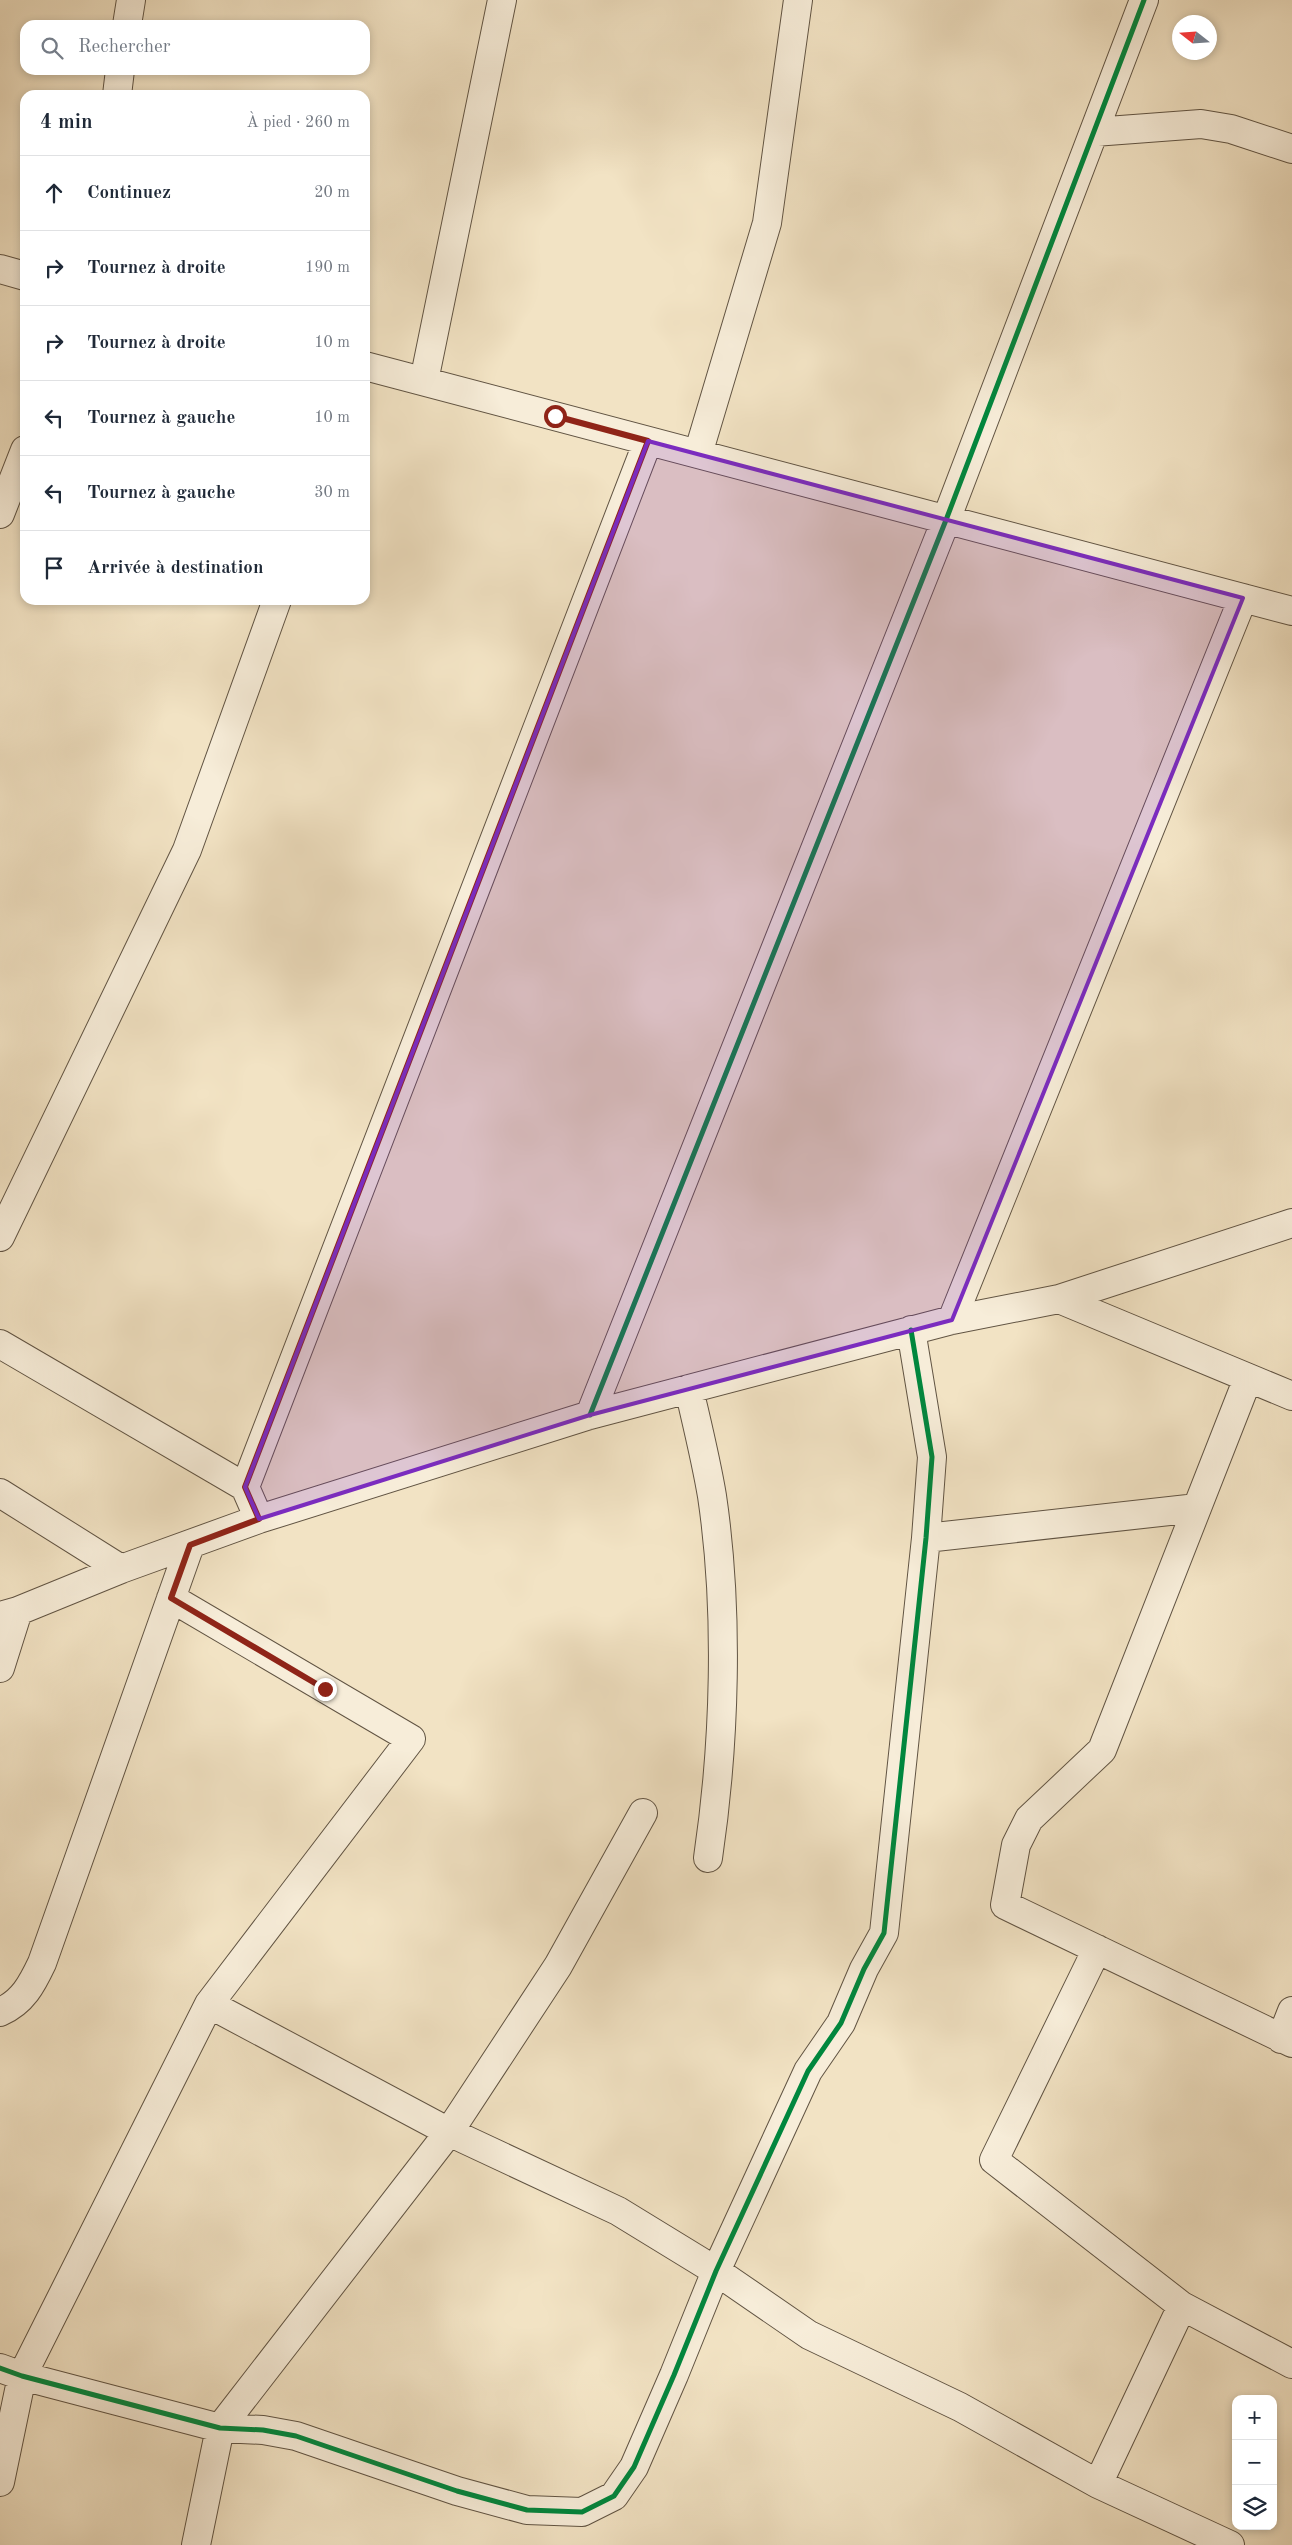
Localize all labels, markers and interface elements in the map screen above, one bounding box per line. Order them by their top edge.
north arrow [1172,15,1217,60]
search box [20,20,370,75]
icon: search [38,34,66,62]
text: Rechercher [78,38,171,57]
text: 4 min [40,112,93,133]
text: À pied · 260 m [247,115,350,131]
icon: ahead [40,179,68,207]
text: Continuez [87,184,171,203]
text: 20 m [314,185,350,201]
icon: right [40,254,68,282]
text: Tournez à droite [87,259,226,278]
text: 190 m [305,260,350,276]
icon: right [40,329,68,357]
text: Tournez à droite [87,334,226,353]
text: 10 m [314,335,350,351]
icon: left [40,404,68,432]
route start [544,405,567,428]
text: Tournez à gauche [87,409,235,428]
text: 10 m [314,410,350,426]
icon: left [40,479,68,507]
text: Tournez à gauche [87,484,235,503]
text: 30 m [314,485,350,501]
icon: arrive [40,554,68,582]
text: Arrivée à destination [87,559,263,578]
route end [314,1678,337,1701]
map controls [1232,2395,1277,2530]
button: + [1232,2395,1277,2440]
button: − [1232,2440,1277,2485]
button: layers [1232,2485,1277,2530]

